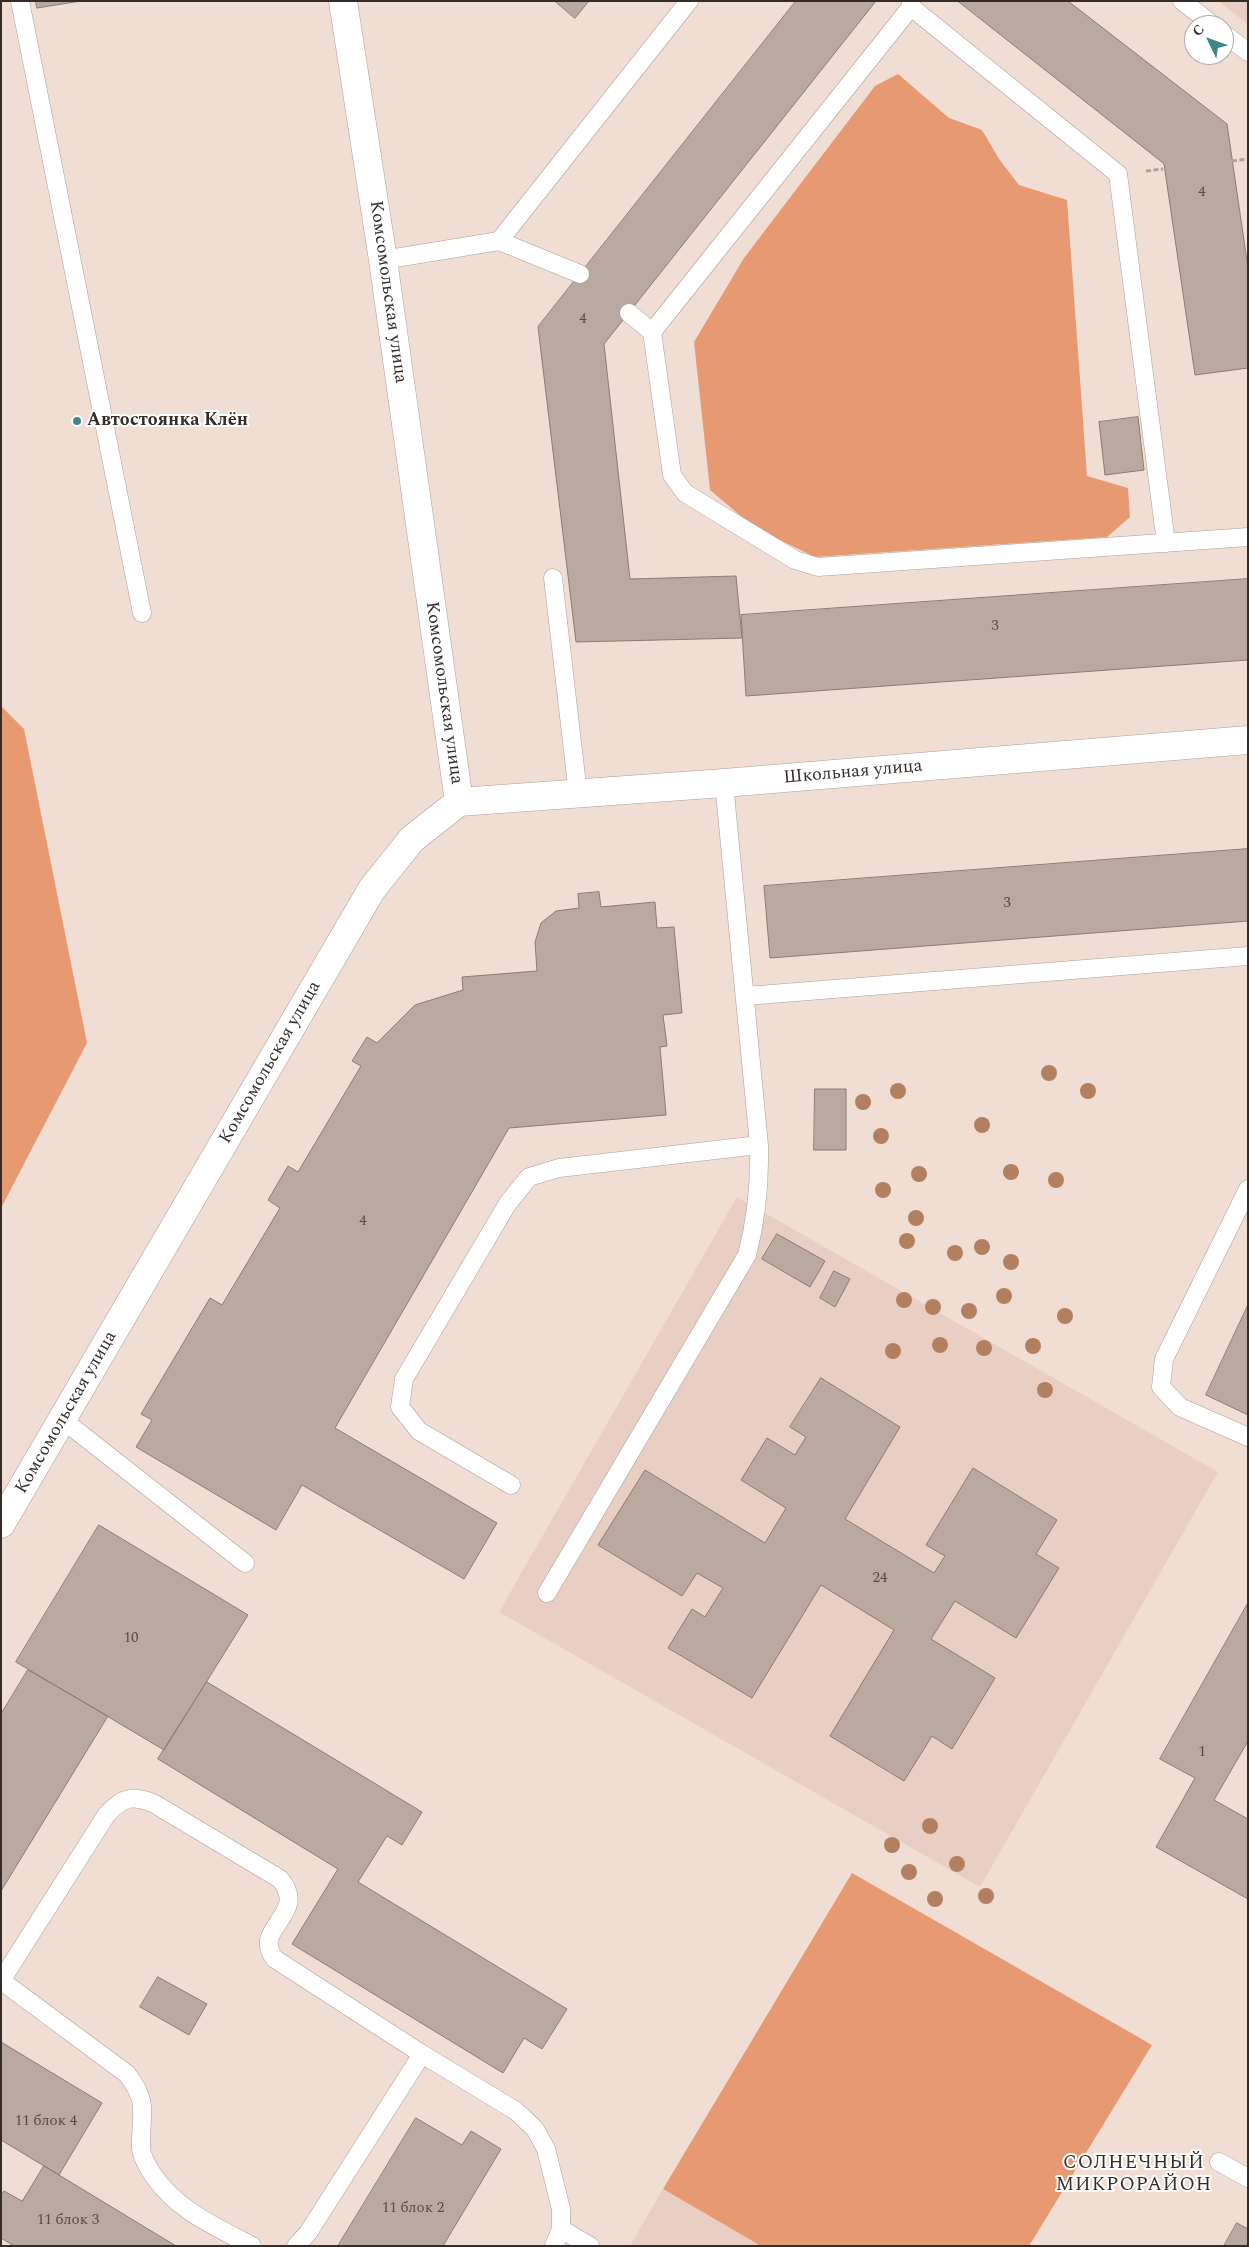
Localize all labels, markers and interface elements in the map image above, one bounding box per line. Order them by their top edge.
north arrow [1184,15,1234,65]
text: С [1187,20,1209,41]
house number: 4 [1198,184,1206,202]
street label: Комсомольская улица [363,199,411,385]
house number: 4 [579,311,587,329]
place label: Автостоянка Клён [87,410,248,432]
marker: Автостоянка Клён [71,415,83,427]
street label: Комсомольская улица [419,600,467,786]
house number: 3 [991,618,999,636]
street label: Школьная улица [783,756,923,790]
house number: 3 [1003,895,1011,913]
street label: Комсомольская улица [216,978,326,1148]
house number: 4 [359,1213,367,1231]
street label: Комсомольская улица [12,1328,122,1498]
house number: 24 [873,1570,887,1588]
house number: 10 [124,1630,138,1648]
house number: 1 [1198,1744,1206,1762]
house number: 11 блок 4 [15,2113,77,2131]
district label: СОЛНЕЧНЫЙ МИКРОРАЙОН [1055,2153,1213,2197]
house number: 11 блок 2 [382,2200,444,2218]
house number: 11 блок 3 [37,2212,99,2230]

